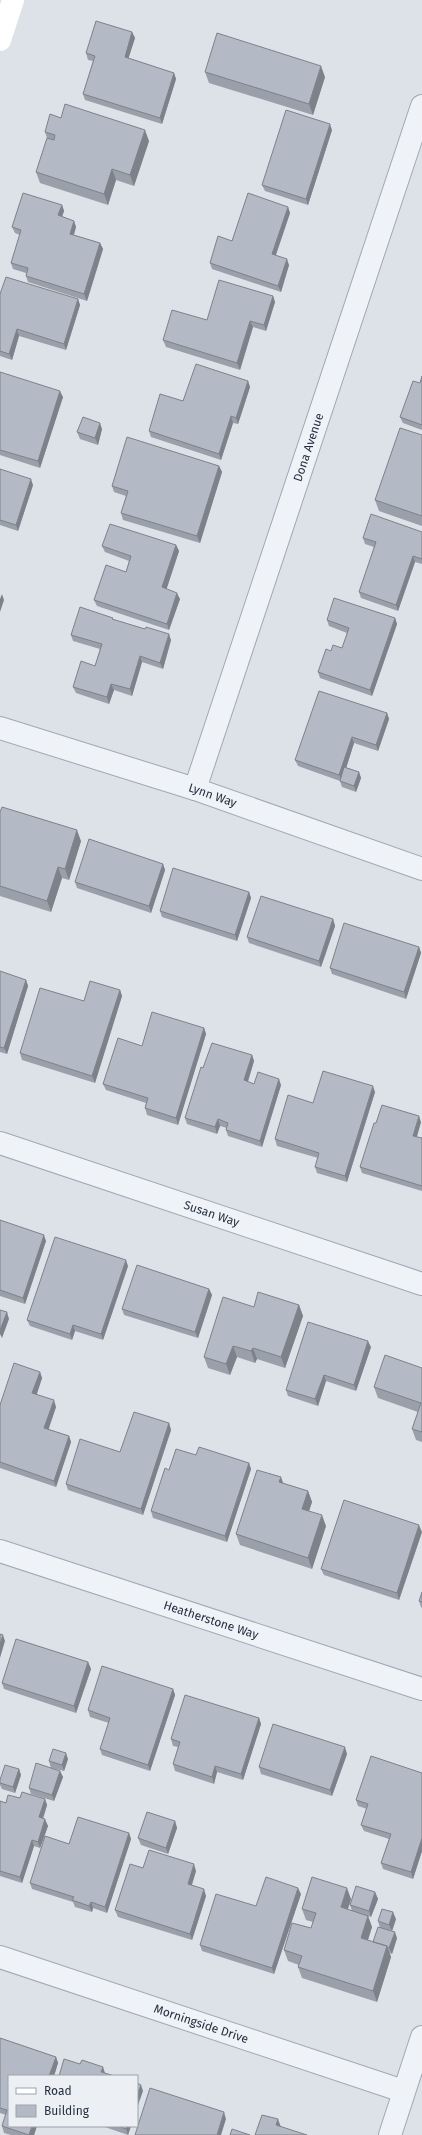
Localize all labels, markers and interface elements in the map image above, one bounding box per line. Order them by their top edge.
street label: Dona Avenue [291,411,326,483]
street label: Lynn Way [187,780,239,810]
street label: Susan Way [182,1198,241,1229]
street label: Heatherstone Way [162,1598,260,1642]
street label: Morningside Drive [152,2002,250,2046]
legend [8,2075,138,2127]
text: Road [44,2084,72,2098]
text: Building [44,2104,90,2118]

